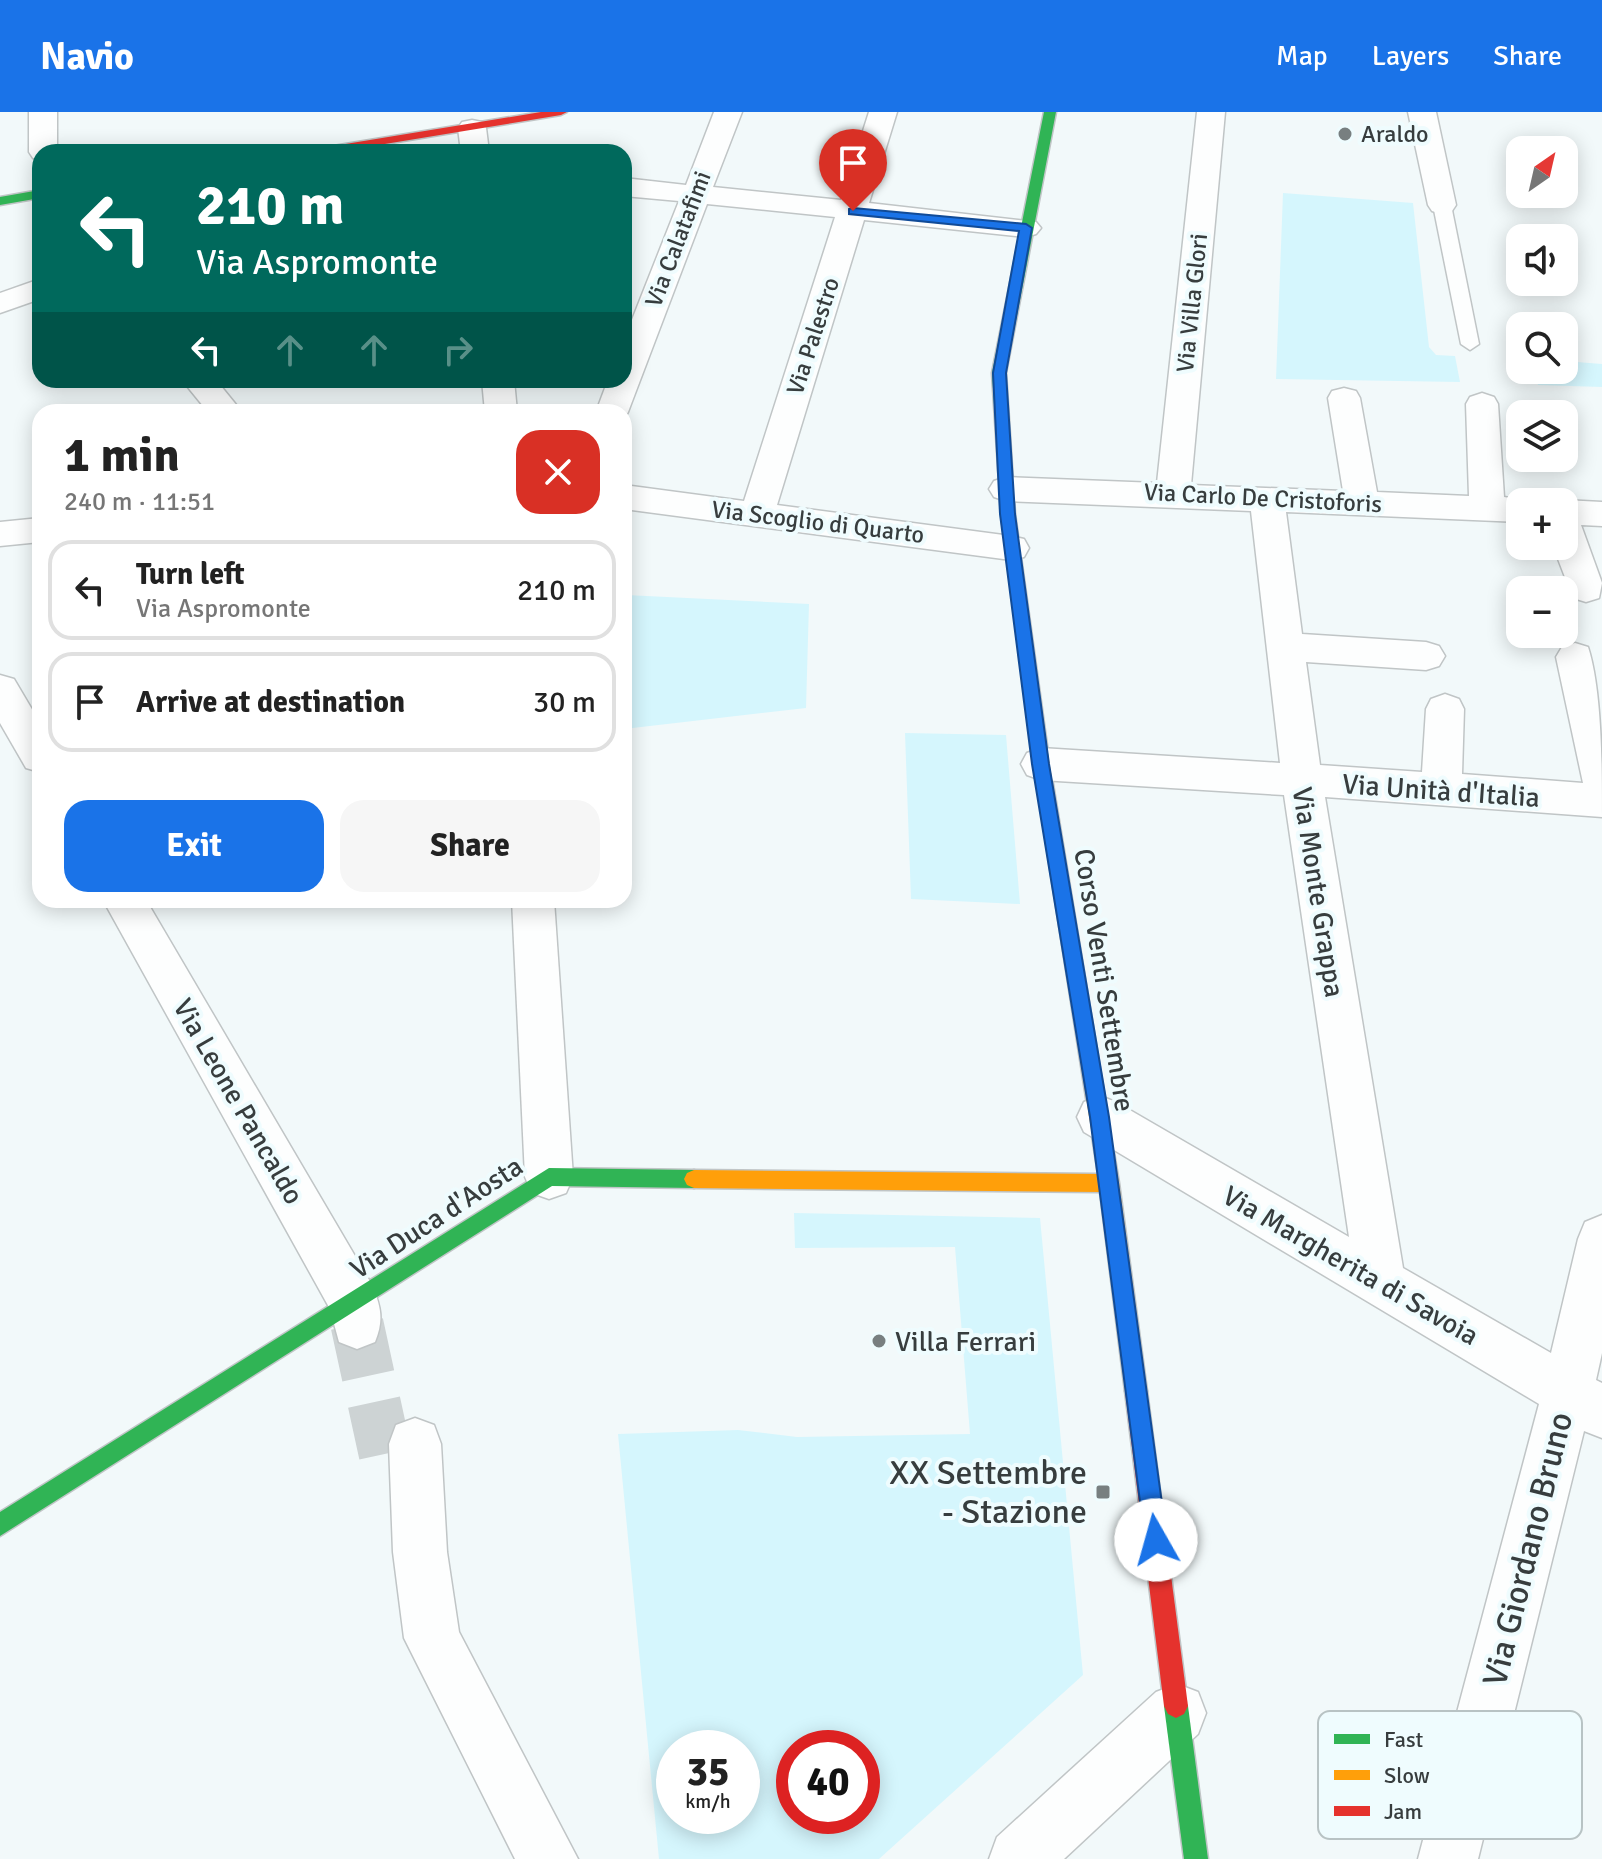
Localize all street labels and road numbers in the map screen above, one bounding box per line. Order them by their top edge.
street label: Via Calatafimi [638,167,718,311]
street label: Via Villa Glori [1170,232,1214,374]
street label: Via Palestro [780,274,846,398]
street label: Via Carlo De Cristoforis [1143,477,1383,519]
street label: Via Scoglio di Quarto [710,494,926,550]
street label: Via Unità d'Italia [1341,767,1541,815]
street label: Via Monte Grappa [1285,785,1351,1000]
street label: Corso Venti Settembre [1066,846,1142,1114]
street label: Via Leone Pancaldo [166,993,311,1210]
street label: Via Duca d'Aosta [344,1149,529,1286]
street label: Via Margherita di Savoia [1216,1179,1485,1353]
street label: Via Giordano Bruno [1474,1408,1582,1691]

